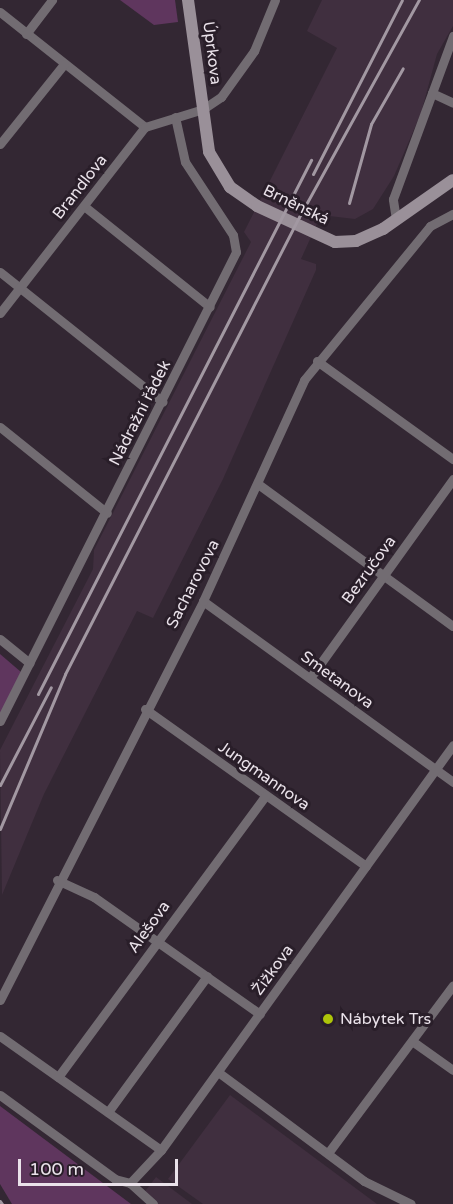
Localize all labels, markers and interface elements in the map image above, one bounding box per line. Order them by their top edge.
street label: Úprkova [199,20,225,86]
street label: Brandlova [49,151,111,223]
street label: Brněnská [260,181,332,229]
street label: Nádražní řádek [105,357,175,469]
street label: Bezručova [338,532,400,608]
street label: Sacharovova [162,536,224,632]
street label: Smetanova [297,647,377,713]
street label: Jungmannova [215,737,313,815]
street label: Alešova [124,897,174,957]
street label: Žižkova [248,941,298,999]
place label: Nábytek Trs [340,1009,431,1029]
marker: Nábytek Trs [321,1012,335,1026]
scale bar [21,1147,182,1185]
text: 100 m [29,1158,84,1180]

